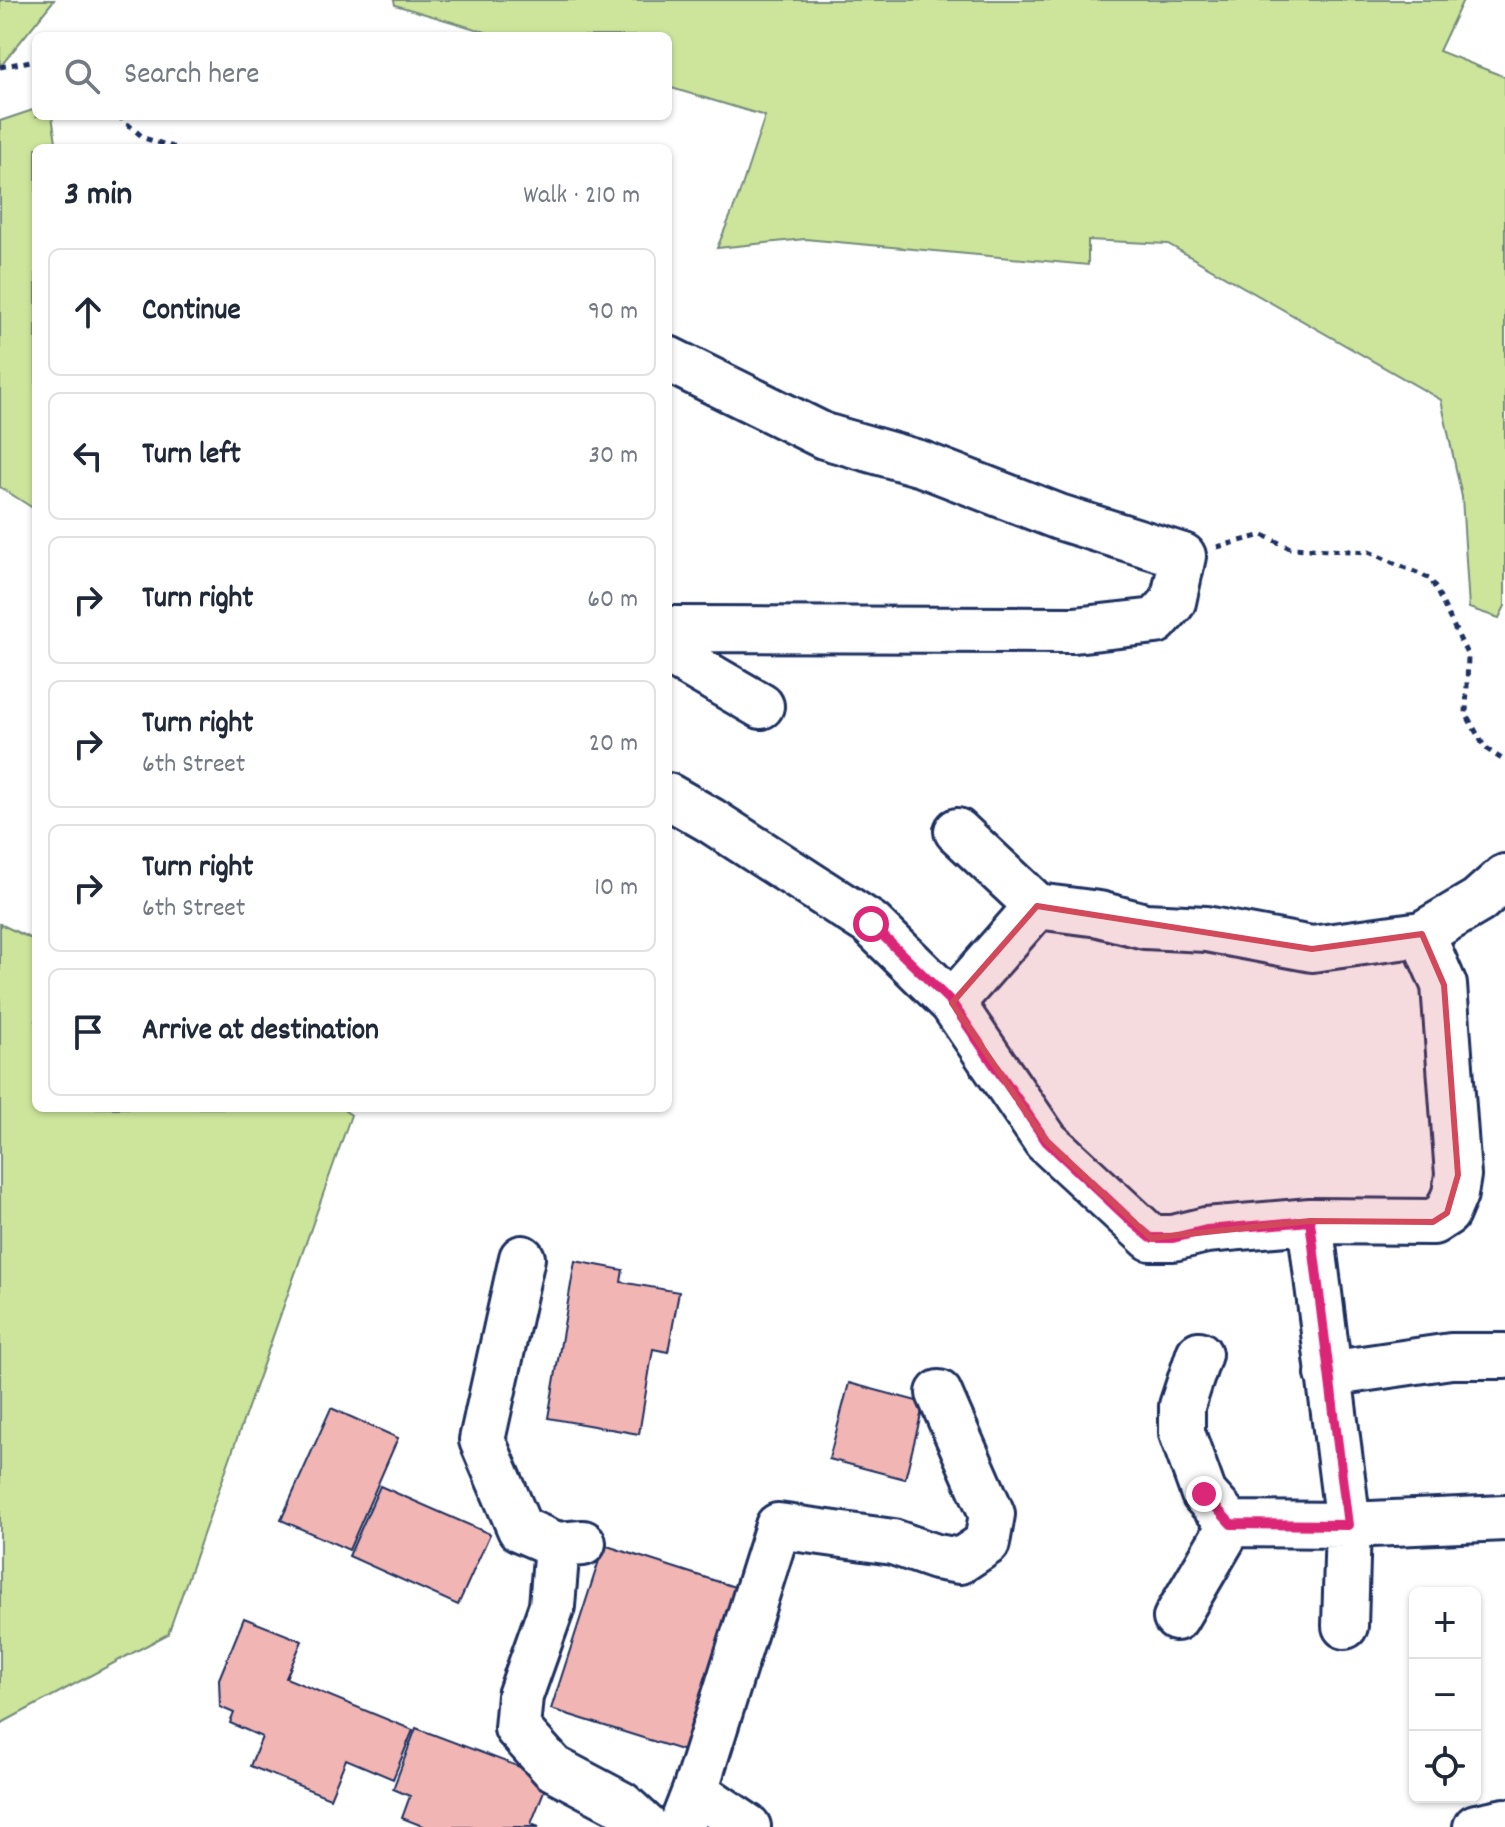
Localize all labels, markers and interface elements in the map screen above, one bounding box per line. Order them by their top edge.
search box [32,32,672,120]
icon: search [60,54,104,98]
text: Search here [124,55,260,98]
text: 3 min [64,172,132,221]
text: Walk · 210 m [523,178,640,215]
icon: ahead [66,290,110,334]
text: Continue [142,291,241,334]
text: 90 m [588,294,638,331]
icon: left [66,434,110,478]
text: Turn left [142,435,241,478]
text: 30 m [588,438,638,475]
icon: right [66,578,110,622]
text: Turn right [142,579,253,622]
text: 60 m [587,582,638,619]
text: Turn right [142,704,253,747]
icon: right [66,722,110,766]
text: 20 m [589,726,638,763]
text: 6th Street [142,747,245,784]
text: Turn right [142,848,253,891]
icon: right [66,866,110,910]
text: 10 m [594,870,638,907]
text: 6th Street [142,891,245,928]
route start [853,906,889,942]
icon: arrive [66,1010,110,1054]
text: Arrive at destination [142,1011,379,1054]
route end [1186,1476,1222,1512]
map controls [1409,1587,1481,1803]
button: + [1409,1587,1481,1659]
button: − [1409,1659,1481,1731]
button: locate [1409,1731,1481,1803]

